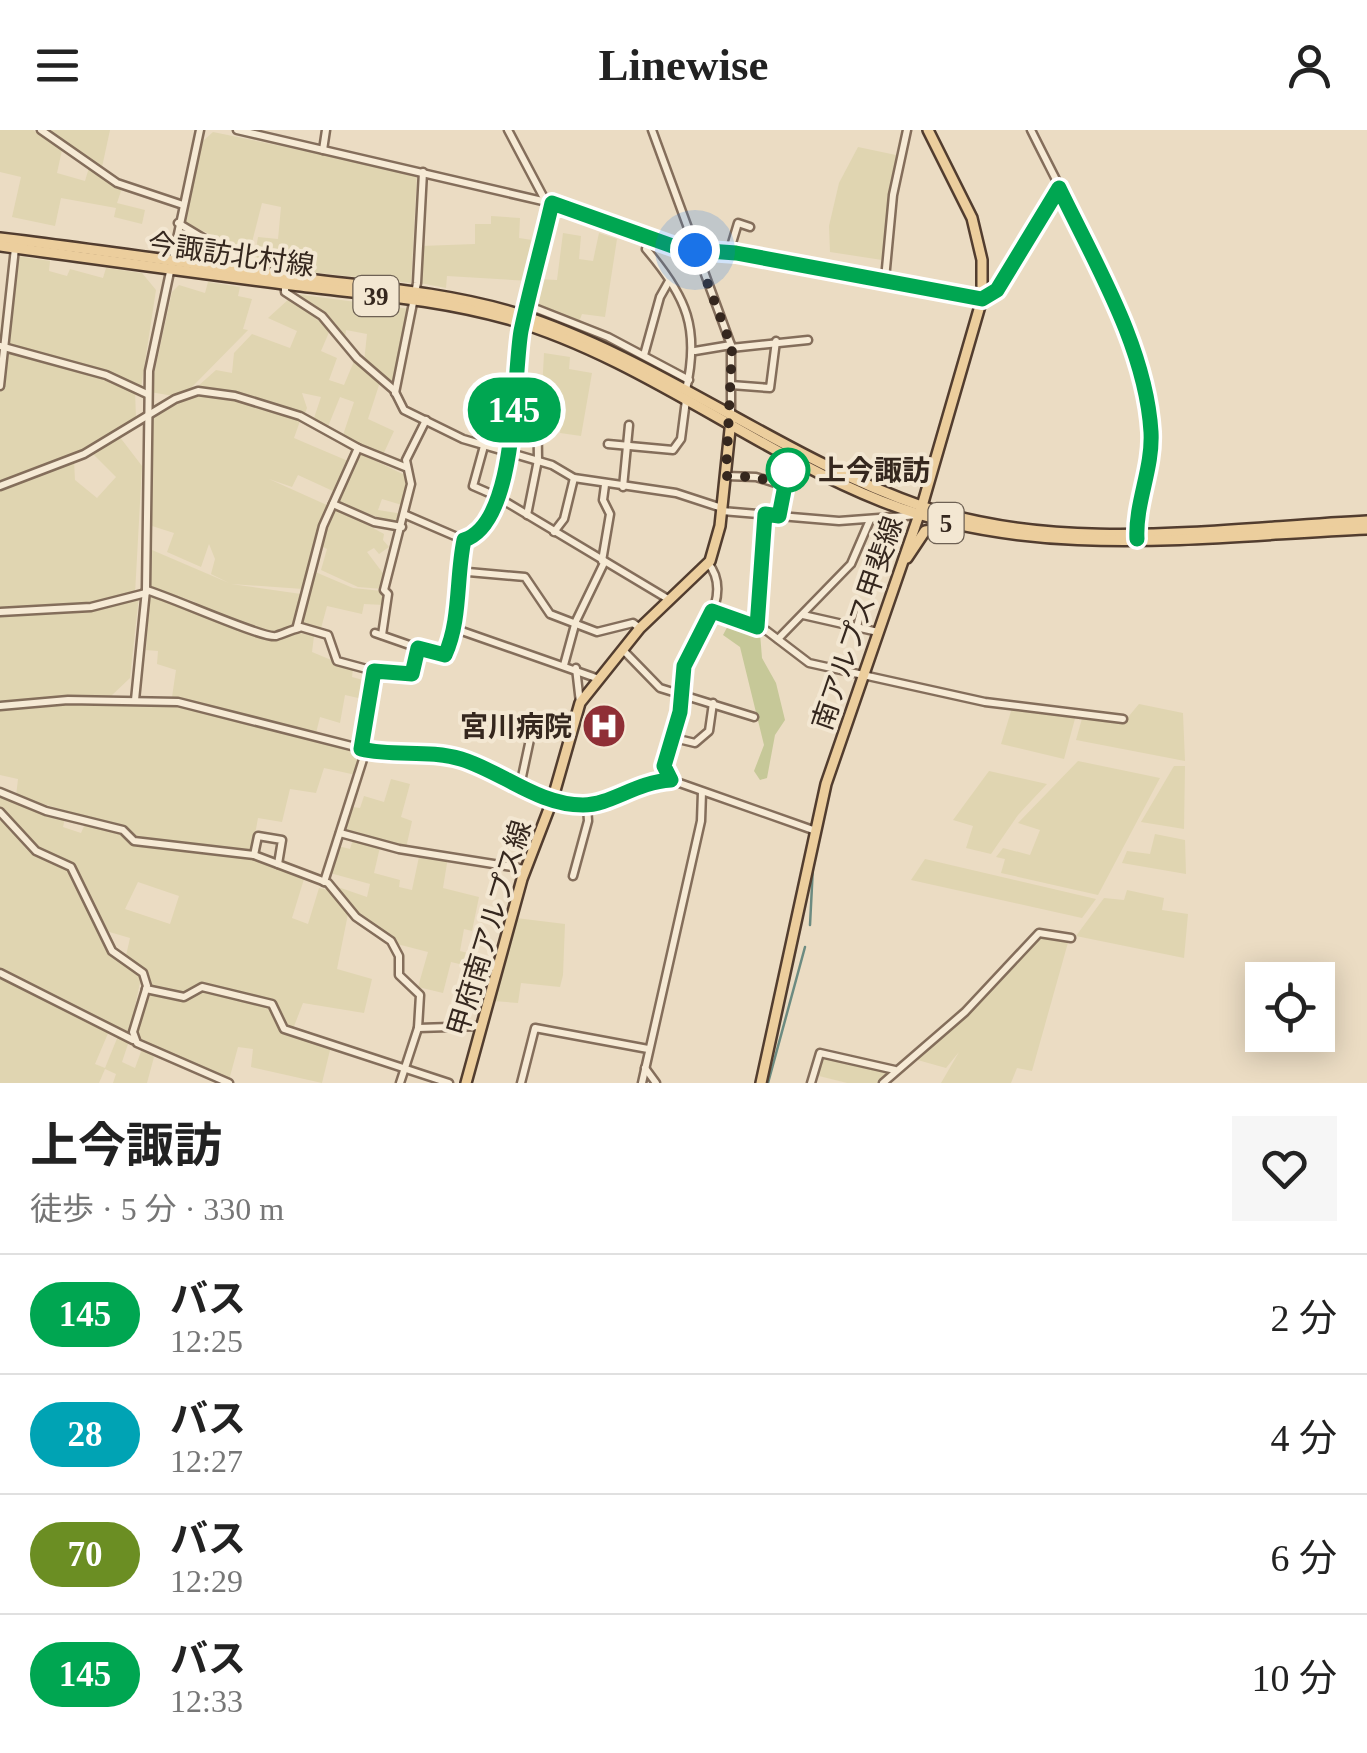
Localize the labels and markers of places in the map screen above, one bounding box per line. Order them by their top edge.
marker: 上今諏訪 [767,449,809,491]
place label: 上今諏訪 [818,455,930,486]
hospital icon: 宮川病院 [581,703,627,749]
place label: 宮川病院 [460,711,572,742]

